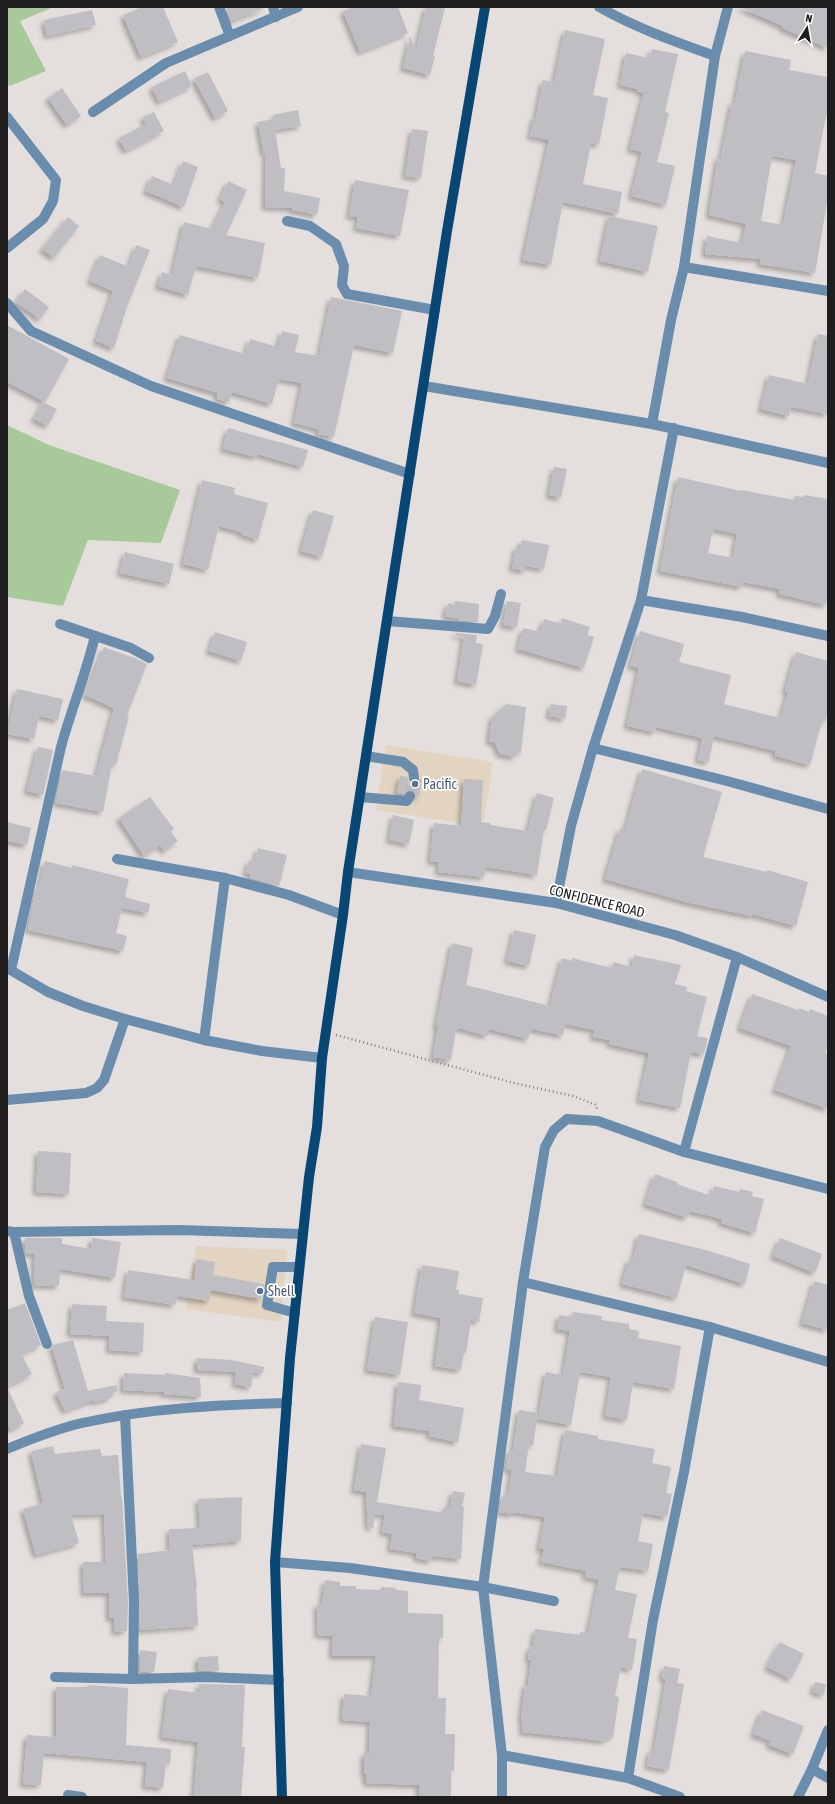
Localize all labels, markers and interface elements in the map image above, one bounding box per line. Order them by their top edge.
north arrow [787,8,827,48]
text: N [805,12,813,25]
place label: Pacific [423,776,458,792]
marker: Pacific [410,779,420,789]
street label: CONFIDENCE ROAD [548,881,646,921]
place label: Shell [268,1283,295,1299]
marker: Shell [255,1286,265,1296]

